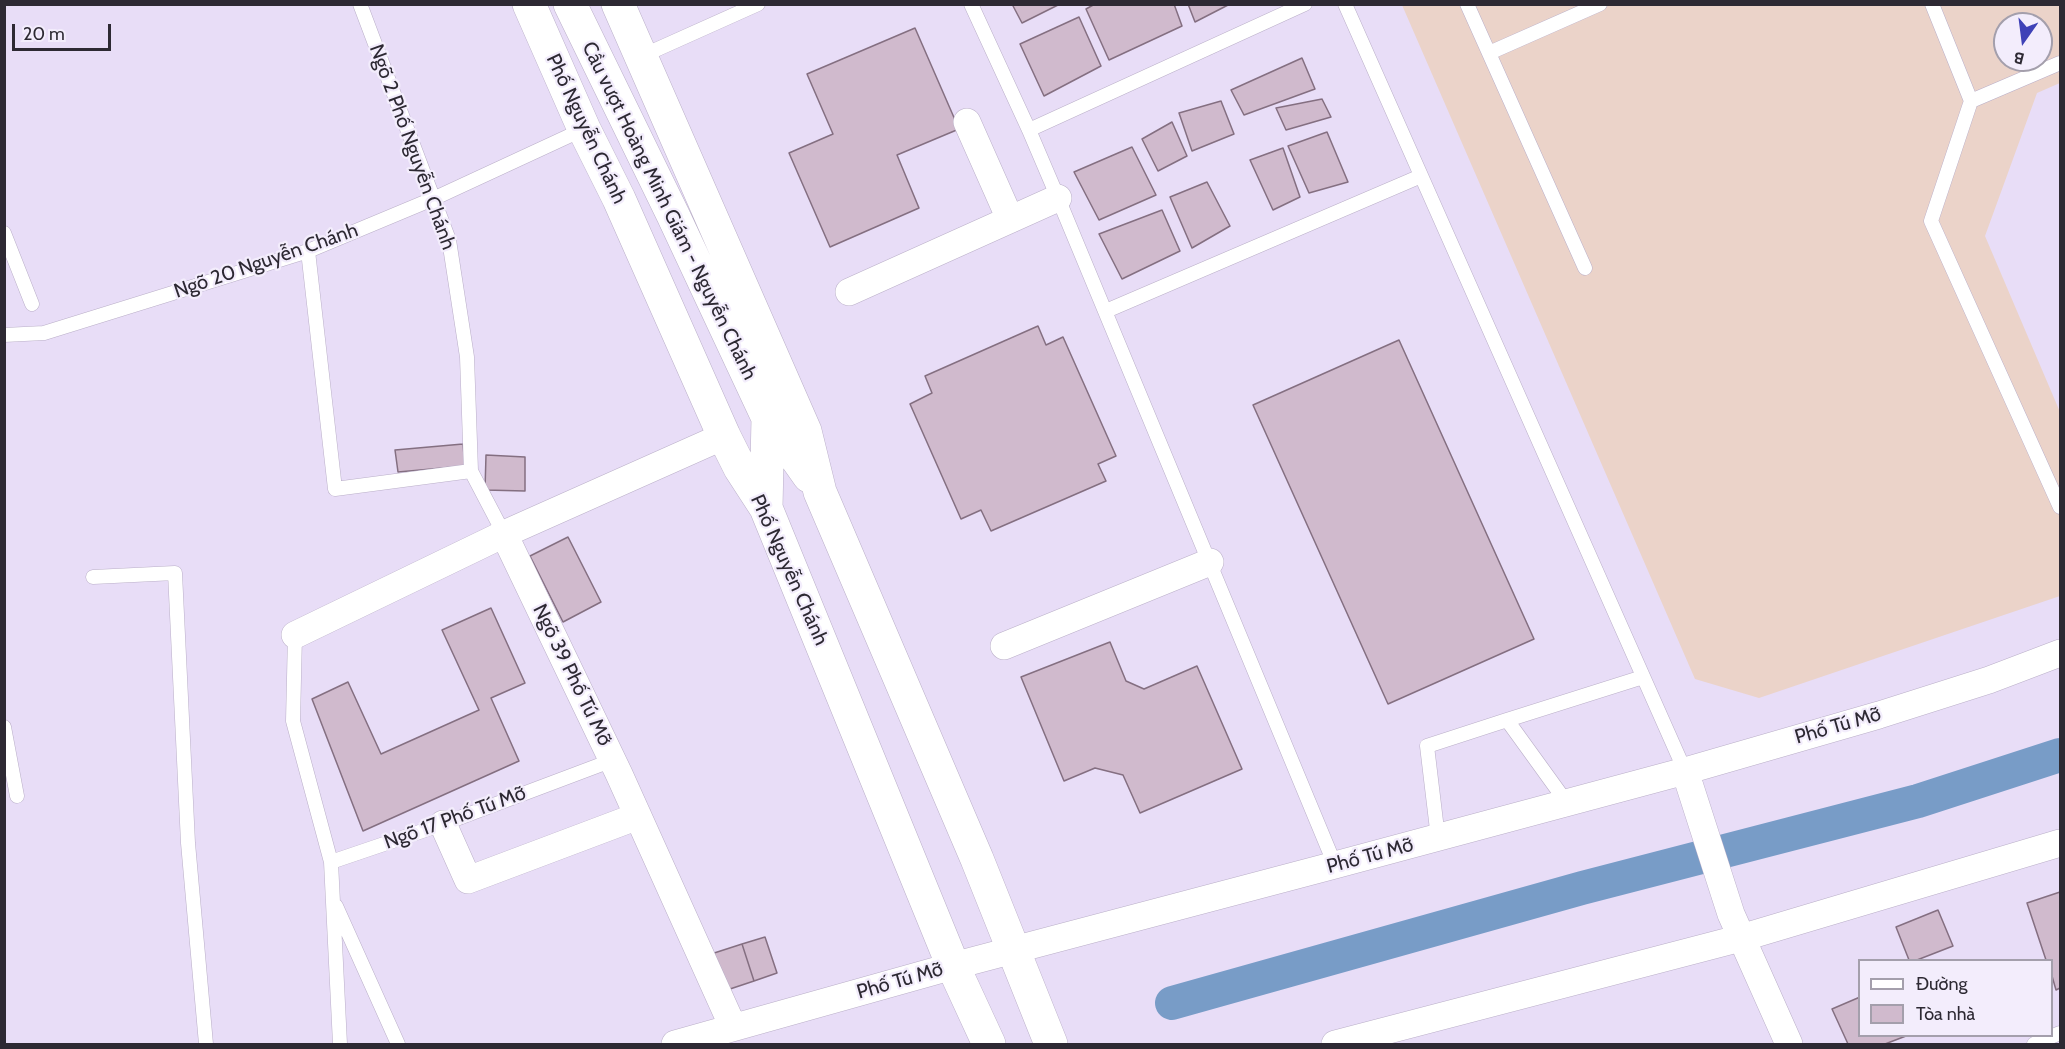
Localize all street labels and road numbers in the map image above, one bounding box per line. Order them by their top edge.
street label: Cầu vượt Hoàng Minh Giám - Nguyễn Chánh [576,38,762,384]
street label: Ngõ 2 Phố Nguyễn Chánh [364,41,460,253]
street label: Phố Nguyễn Chánh [541,50,631,208]
street label: Ngõ 20 Nguyễn Chánh [171,218,361,304]
street label: Phố Nguyễn Chánh [745,491,833,649]
street label: Ngõ 39 Phố Tú Mỡ [527,600,617,750]
street label: Phố Tú Mỡ [1792,702,1884,750]
street label: Ngõ 17 Phố Tú Mỡ [381,781,529,855]
street label: Phố Tú Mỡ [1324,833,1416,879]
street label: Phố Tú Mỡ [854,957,946,1005]

